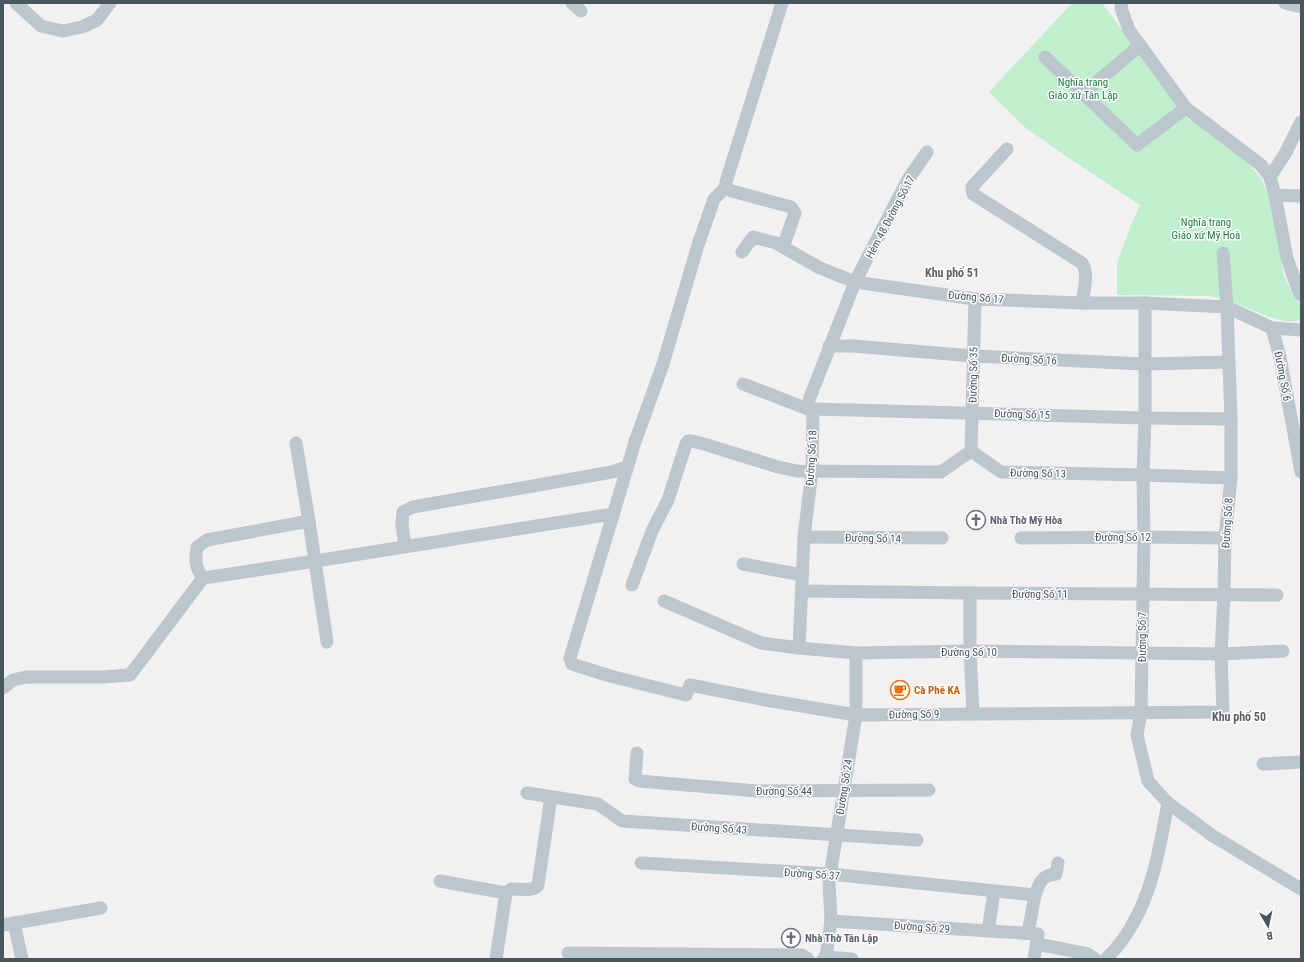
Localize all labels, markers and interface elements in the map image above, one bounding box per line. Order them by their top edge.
park label: Nghĩa trang Giáo xứ Tân Lập [1048,76,1118,102]
street label: Hẻm 48 Đường Số 17 [863,174,918,261]
park label: Nghĩa trang Giáo xứ Mỹ Hoà [1172,216,1240,242]
district label: Khu phố 51 [925,266,979,280]
street label: Đường Số 17 [948,289,1004,306]
street label: Đường Số 35 [967,347,980,403]
street label: Đường Số 6 [1271,350,1294,402]
street label: Đường Số 16 [1001,352,1057,367]
street label: Đường Số 15 [994,407,1050,422]
street label: Đường Số 18 [804,430,819,486]
street label: Đường Số 13 [1010,467,1066,480]
street label: Đường Số 8 [1219,497,1236,549]
church icon: Nhà Thờ Mỹ Hòa [965,509,987,531]
place label: Nhà Thờ Mỹ Hòa [990,514,1062,527]
street label: Đường Số 12 [1095,531,1151,544]
street label: Đường Số 14 [845,532,902,545]
street label: Đường Số 11 [1012,588,1068,601]
street label: Đường Số 7 [1136,612,1149,662]
street label: Đường Số 10 [941,646,997,659]
cafe icon: Cà Phê KA [889,679,911,701]
place label: Cà Phê KA [914,684,961,697]
street label: Đường Số 9 [889,708,939,721]
district label: Khu phố 50 [1212,710,1266,724]
street label: Đường Số 24 [834,758,855,816]
street label: Đường Số 44 [756,785,813,798]
street label: Đường Số 43 [691,820,747,837]
street label: Đường Số 37 [784,866,840,883]
north arrow [1248,906,1288,946]
street label: Đường Số 29 [894,919,950,936]
church icon: Nhà Thờ Tân Lập [780,927,802,949]
text: B [1265,928,1274,942]
place label: Nhà Thờ Tân Lập [805,932,878,945]

